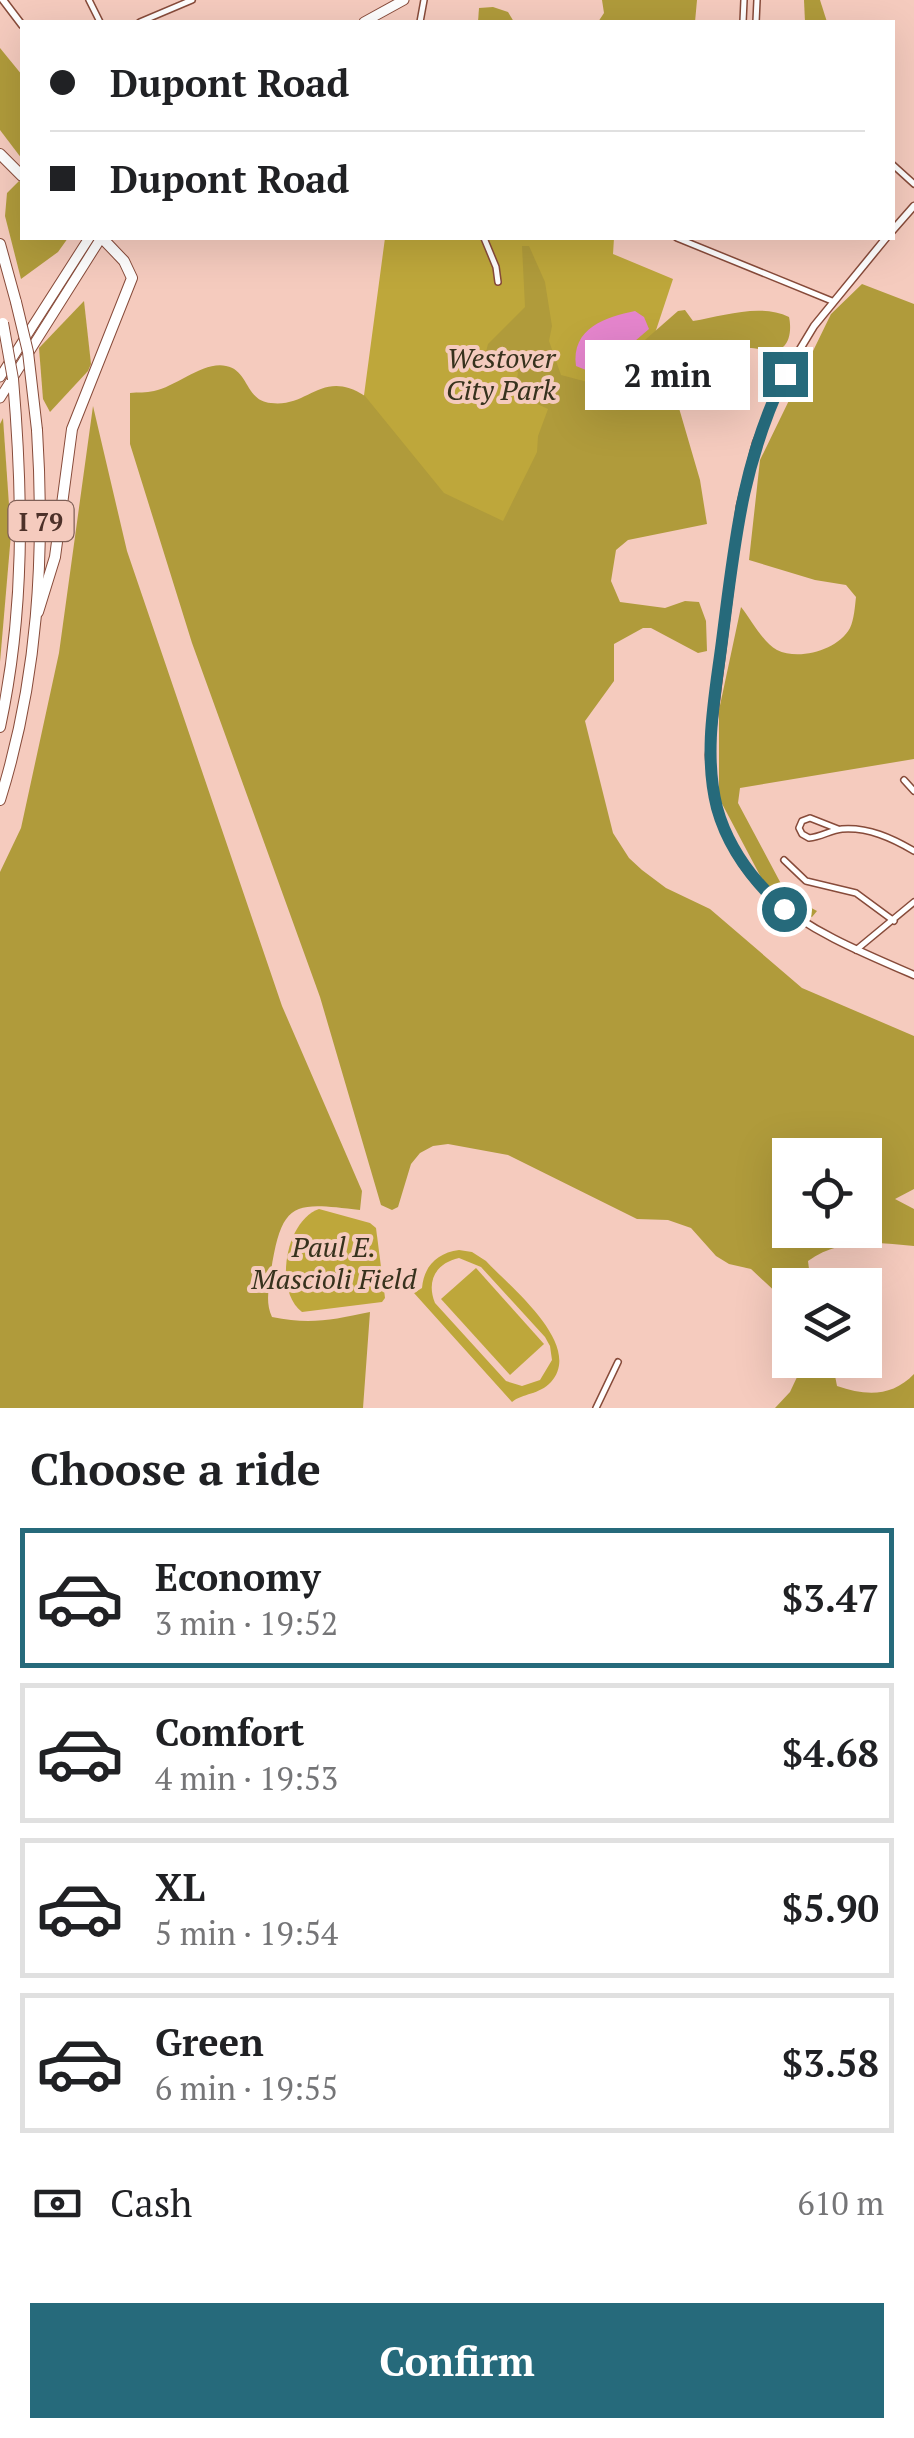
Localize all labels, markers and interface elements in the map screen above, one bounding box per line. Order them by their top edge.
text: Dupont Road [110,58,349,108]
text: Dupont Road [110,154,349,204]
park label: Westover City Park [446,339,557,408]
callout: 2 min [585,339,750,409]
route end [763,352,808,397]
text: 2 min [624,354,711,396]
road number: I 79 [8,501,74,541]
route start [762,887,807,932]
map controls [772,1138,882,1378]
button: locate [772,1138,882,1248]
park label: Paul E. Mascioli Field [250,1228,418,1297]
button: layers [772,1268,882,1378]
text: Choose a ride [30,1438,321,1498]
text: Economy [155,1552,321,1602]
icon: car [35,1553,125,1643]
text: $3.47 [782,1573,879,1623]
text: 3 min · 19:52 [155,1602,338,1644]
text: Comfort [155,1707,304,1757]
icon: car [35,1708,125,1798]
text: $4.68 [782,1728,879,1778]
text: 4 min · 19:53 [155,1757,338,1799]
text: XL [155,1862,205,1912]
icon: car [35,1863,125,1953]
text: $5.90 [782,1883,879,1933]
text: 5 min · 19:54 [155,1912,338,1954]
text: Green [155,2017,264,2067]
icon: car [35,2018,125,2108]
text: $3.58 [782,2038,879,2088]
text: 6 min · 19:55 [155,2067,338,2109]
icon: cash [30,2176,85,2231]
text: Cash [110,2178,192,2228]
text: 610 m [797,2182,884,2224]
button: Confirm [30,2303,884,2418]

